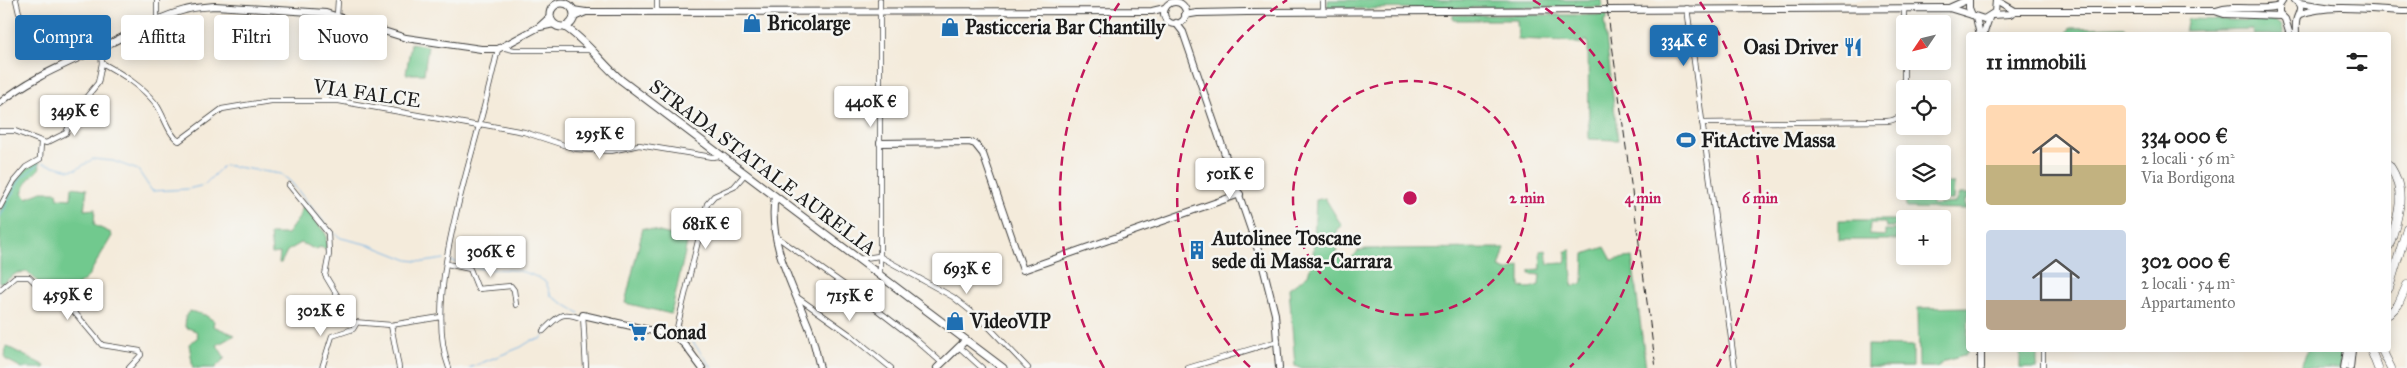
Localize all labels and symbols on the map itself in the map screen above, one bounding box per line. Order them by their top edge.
place label: Bricolarge [767,11,851,36]
shop icon: Bricolarge [741,12,763,34]
place label: Pasticceria Bar Chantilly [965,15,1167,40]
north arrow [1896,15,1951,70]
shop icon: Pasticceria Bar Chantilly [939,16,961,38]
pin: 334K € [1643,24,1725,67]
place label: Oasi Driver [1743,35,1839,59]
restaurant icon: Oasi Driver [1842,36,1864,58]
street label: VIA FALCE [311,73,422,112]
street label: STRADA STATALE AURELIA [645,74,881,260]
pin: 440K € [830,86,912,128]
pin: 349K € [34,94,116,137]
pin: 295K € [559,118,641,160]
place label: FitActive Massa [1701,128,1836,152]
sports icon: FitActive Massa [1675,129,1697,151]
pin: 501K € [1189,158,1271,200]
centre of rings [1401,189,1419,207]
text: 2 min [1509,189,1546,207]
text: 4 min [1625,189,1662,208]
text: 6 min [1742,189,1779,207]
pin: 681K € [665,208,747,250]
place label: Autolinee Toscane sede di Massa-Carrara [1210,226,1392,273]
pin: 306K € [450,236,532,278]
building icon: Autolinee Toscane sede di Massa-Carrara [1186,239,1208,261]
pin: 693K € [926,252,1008,295]
pin: 459K € [27,278,109,321]
pin: 715K € [809,280,891,322]
pin: 302K € [280,294,362,337]
place label: VideoVIP [969,309,1051,333]
shop icon: VideoVIP [944,310,966,332]
place label: Conad [653,320,707,344]
supermarket icon: Conad [627,321,649,343]

